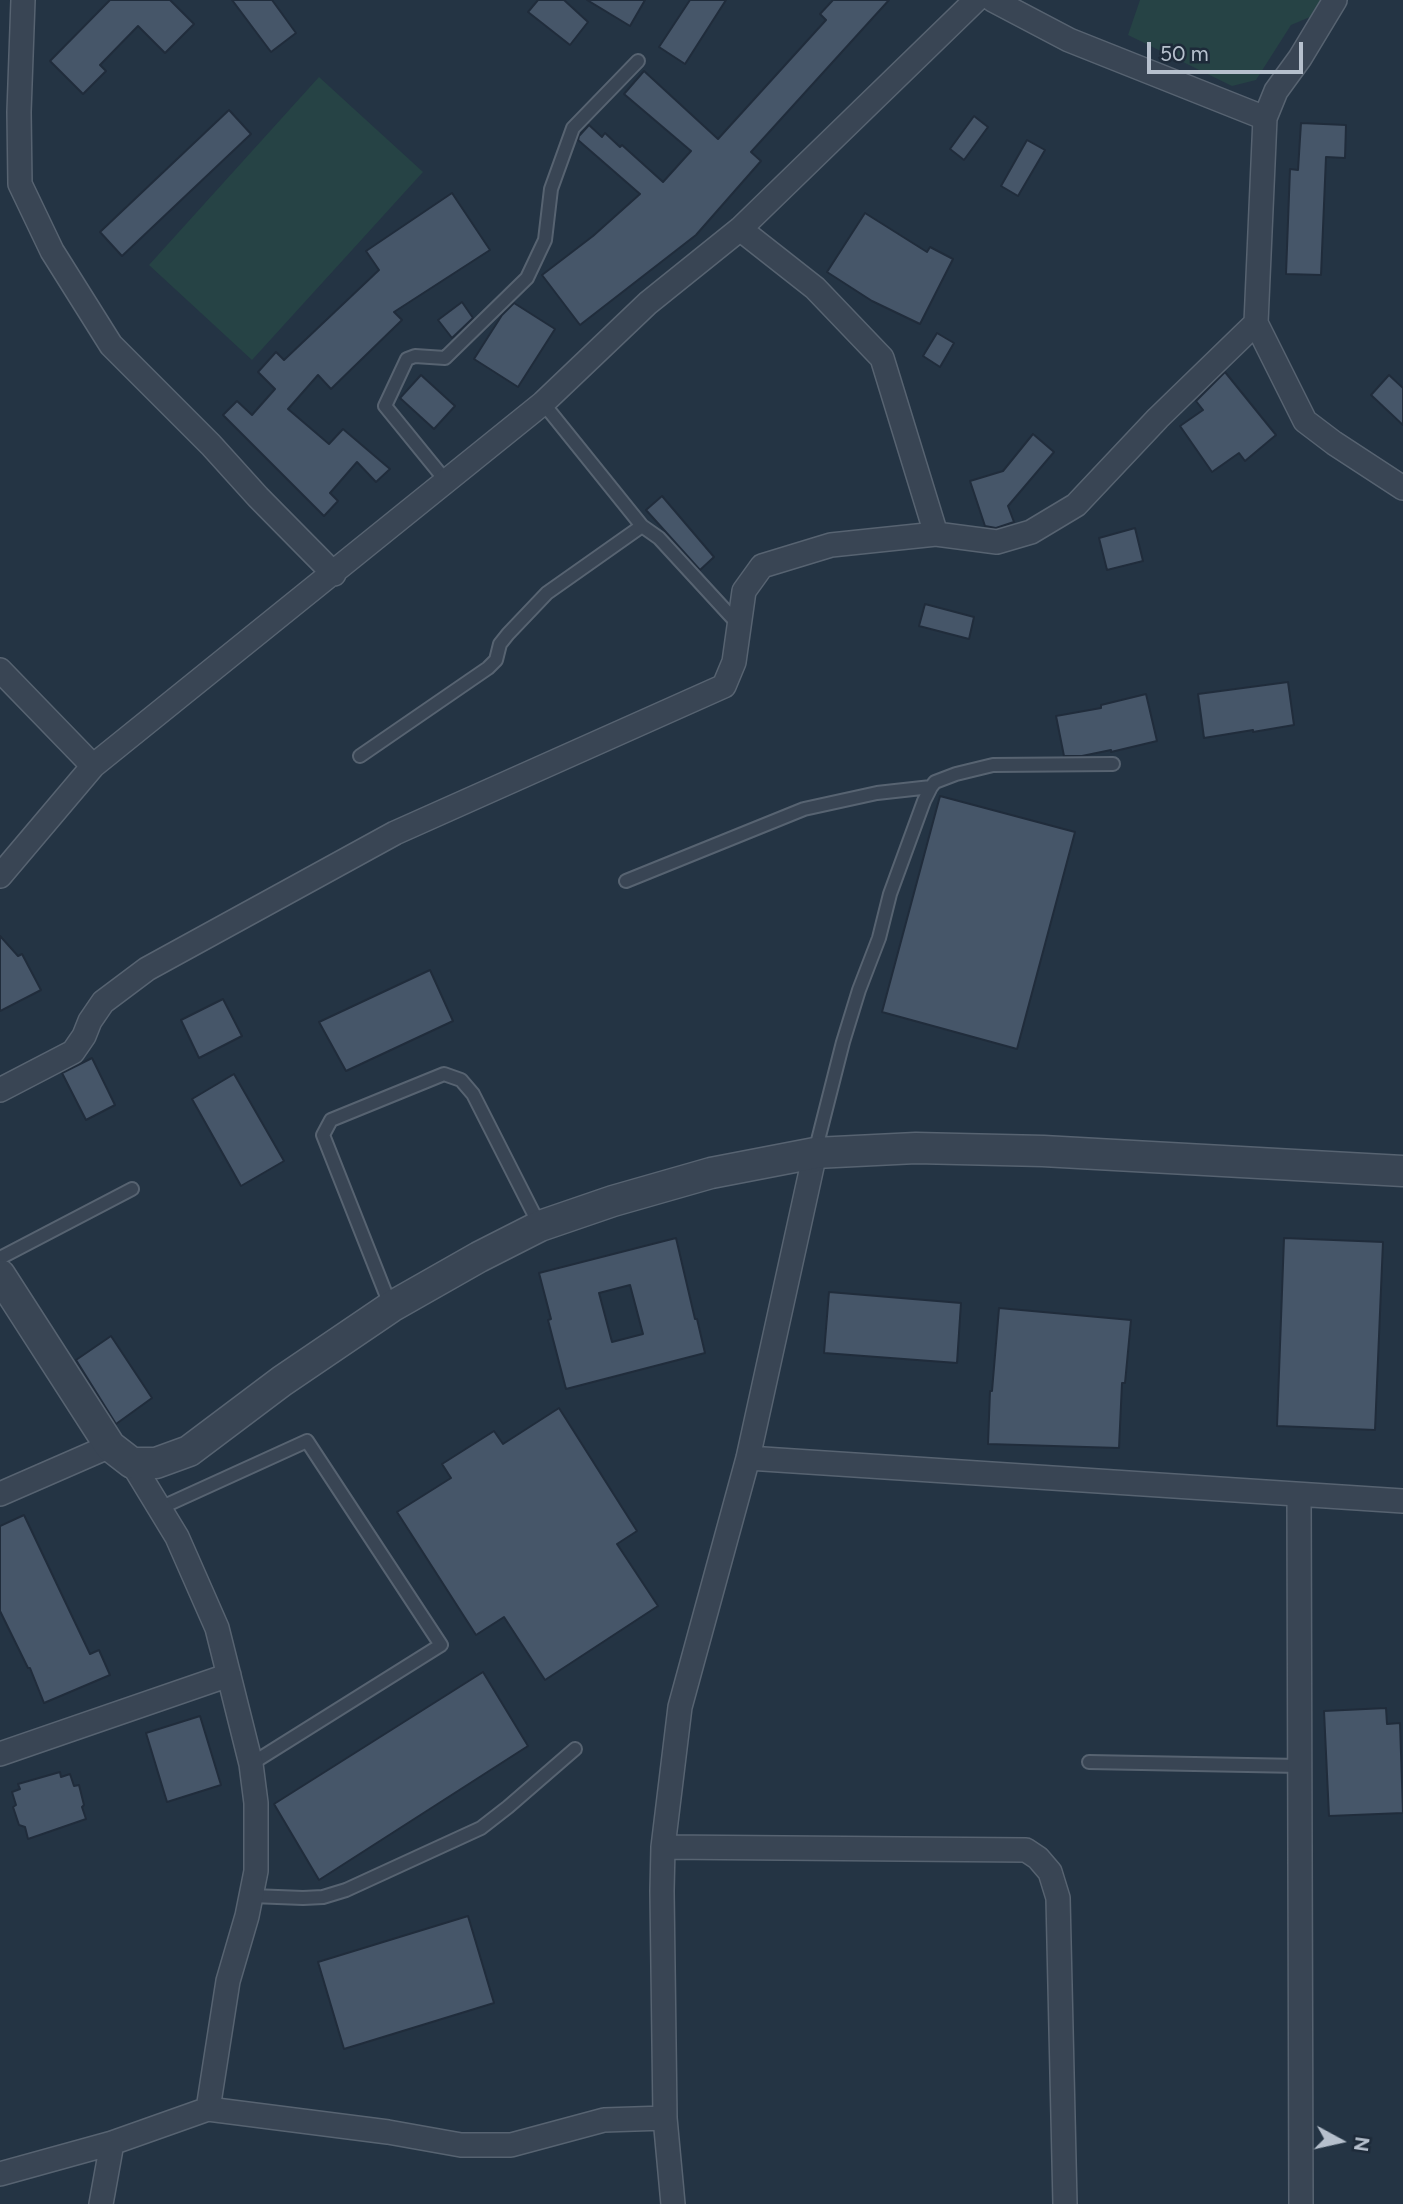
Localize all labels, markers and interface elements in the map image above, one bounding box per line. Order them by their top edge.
scale bar [1151,28,1307,72]
text: 50 m [1160,41,1209,66]
north arrow [1305,2106,1375,2176]
text: N [1349,2135,1374,2153]

